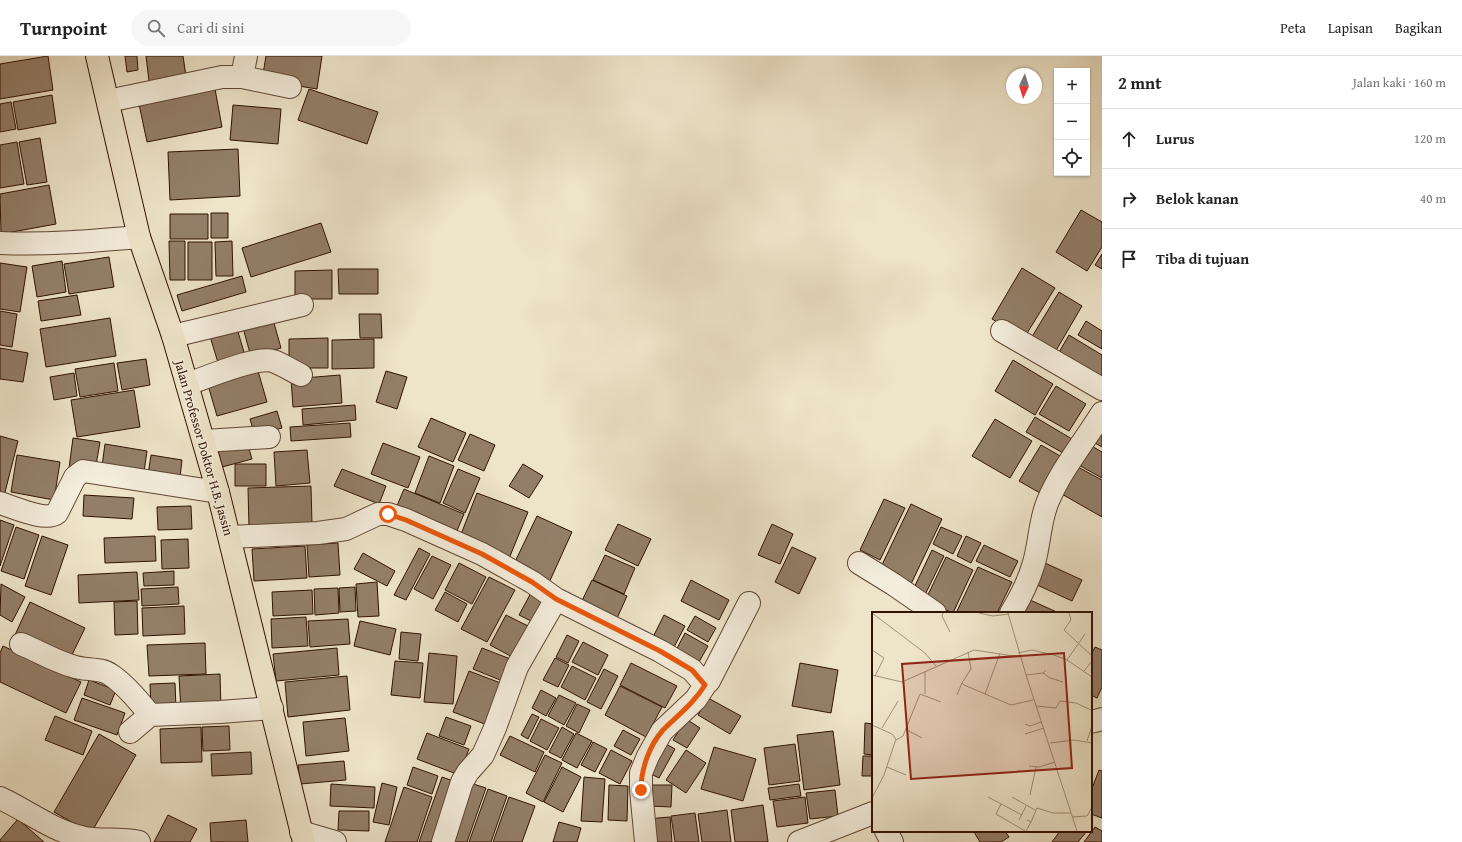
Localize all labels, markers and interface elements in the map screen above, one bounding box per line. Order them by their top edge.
search box [131,10,411,46]
text: Turnpoint [20,14,107,42]
icon: search [145,17,167,39]
text: Cari di sini [177,17,245,38]
text: Peta [1280,18,1306,38]
text: Lapisan [1328,18,1373,38]
text: Bagikan [1395,18,1442,38]
north arrow [1006,68,1042,104]
map controls [1054,68,1090,176]
button: + [1054,68,1090,104]
text: 2 mnt [1118,70,1162,95]
text: Jalan kaki · 160 m [1353,73,1446,92]
button: − [1054,104,1090,140]
icon: ahead [1118,128,1140,150]
text: Lurus [1156,128,1194,149]
text: 120 m [1414,129,1446,148]
button: locate [1054,140,1090,176]
icon: right [1118,188,1140,210]
text: Belok kanan [1156,188,1239,209]
text: 40 m [1420,189,1446,208]
icon: arrive [1118,248,1140,270]
text: Tiba di tujuan [1156,248,1249,269]
street label: Jalan Professor Doktor H.B. Jassin [169,356,238,539]
route start [379,505,397,523]
inset map [872,612,1092,832]
route end [632,781,650,799]

